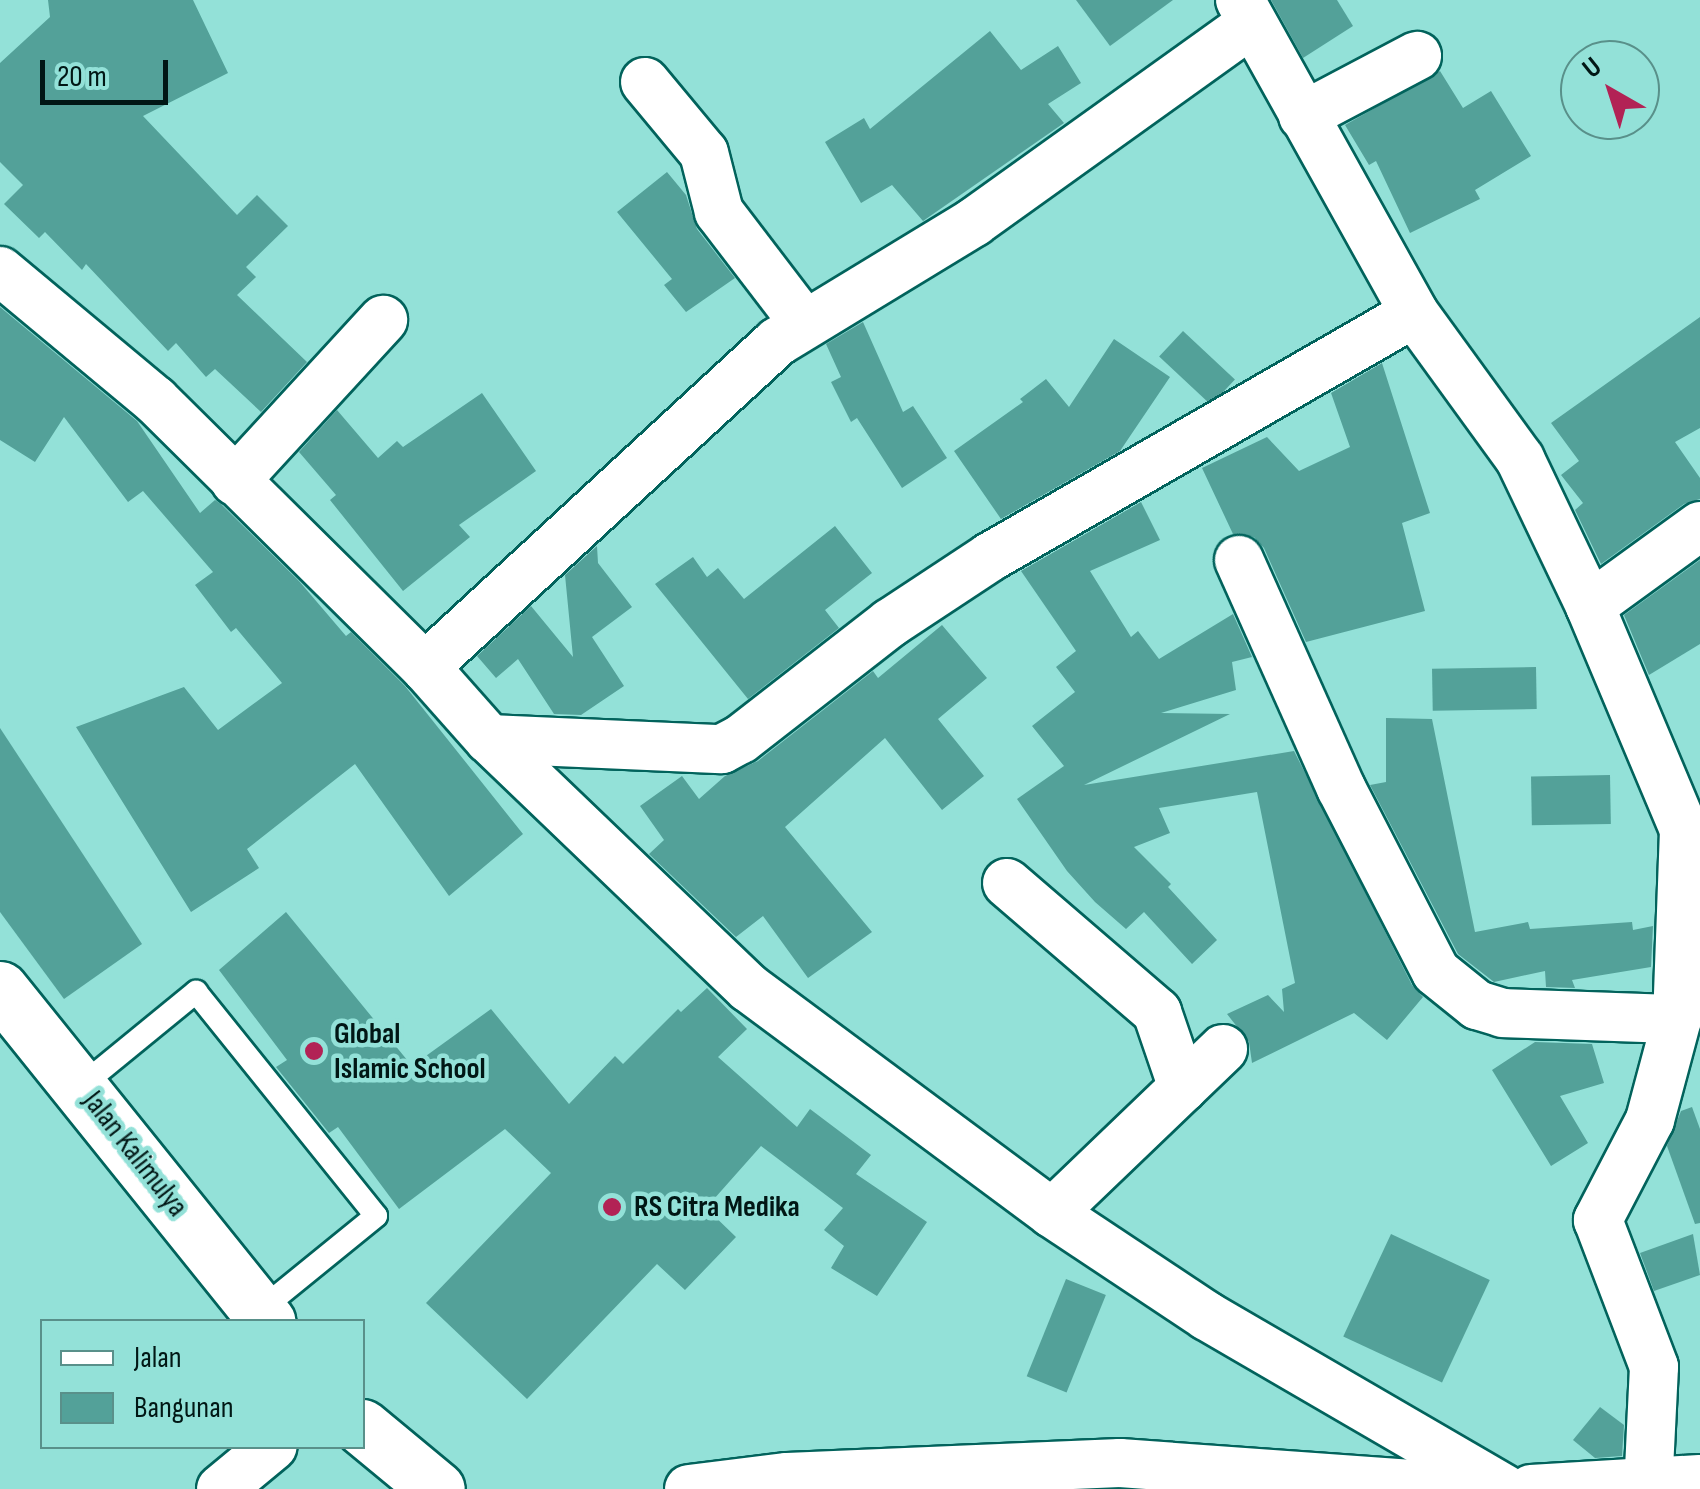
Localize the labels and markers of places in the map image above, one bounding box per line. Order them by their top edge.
place label: Global Islamic School [334,1016,486,1086]
marker: Global Islamic School [303,1040,325,1062]
place label: RS Citra Medika [634,1189,800,1225]
marker: RS Citra Medika [599,1194,625,1220]

